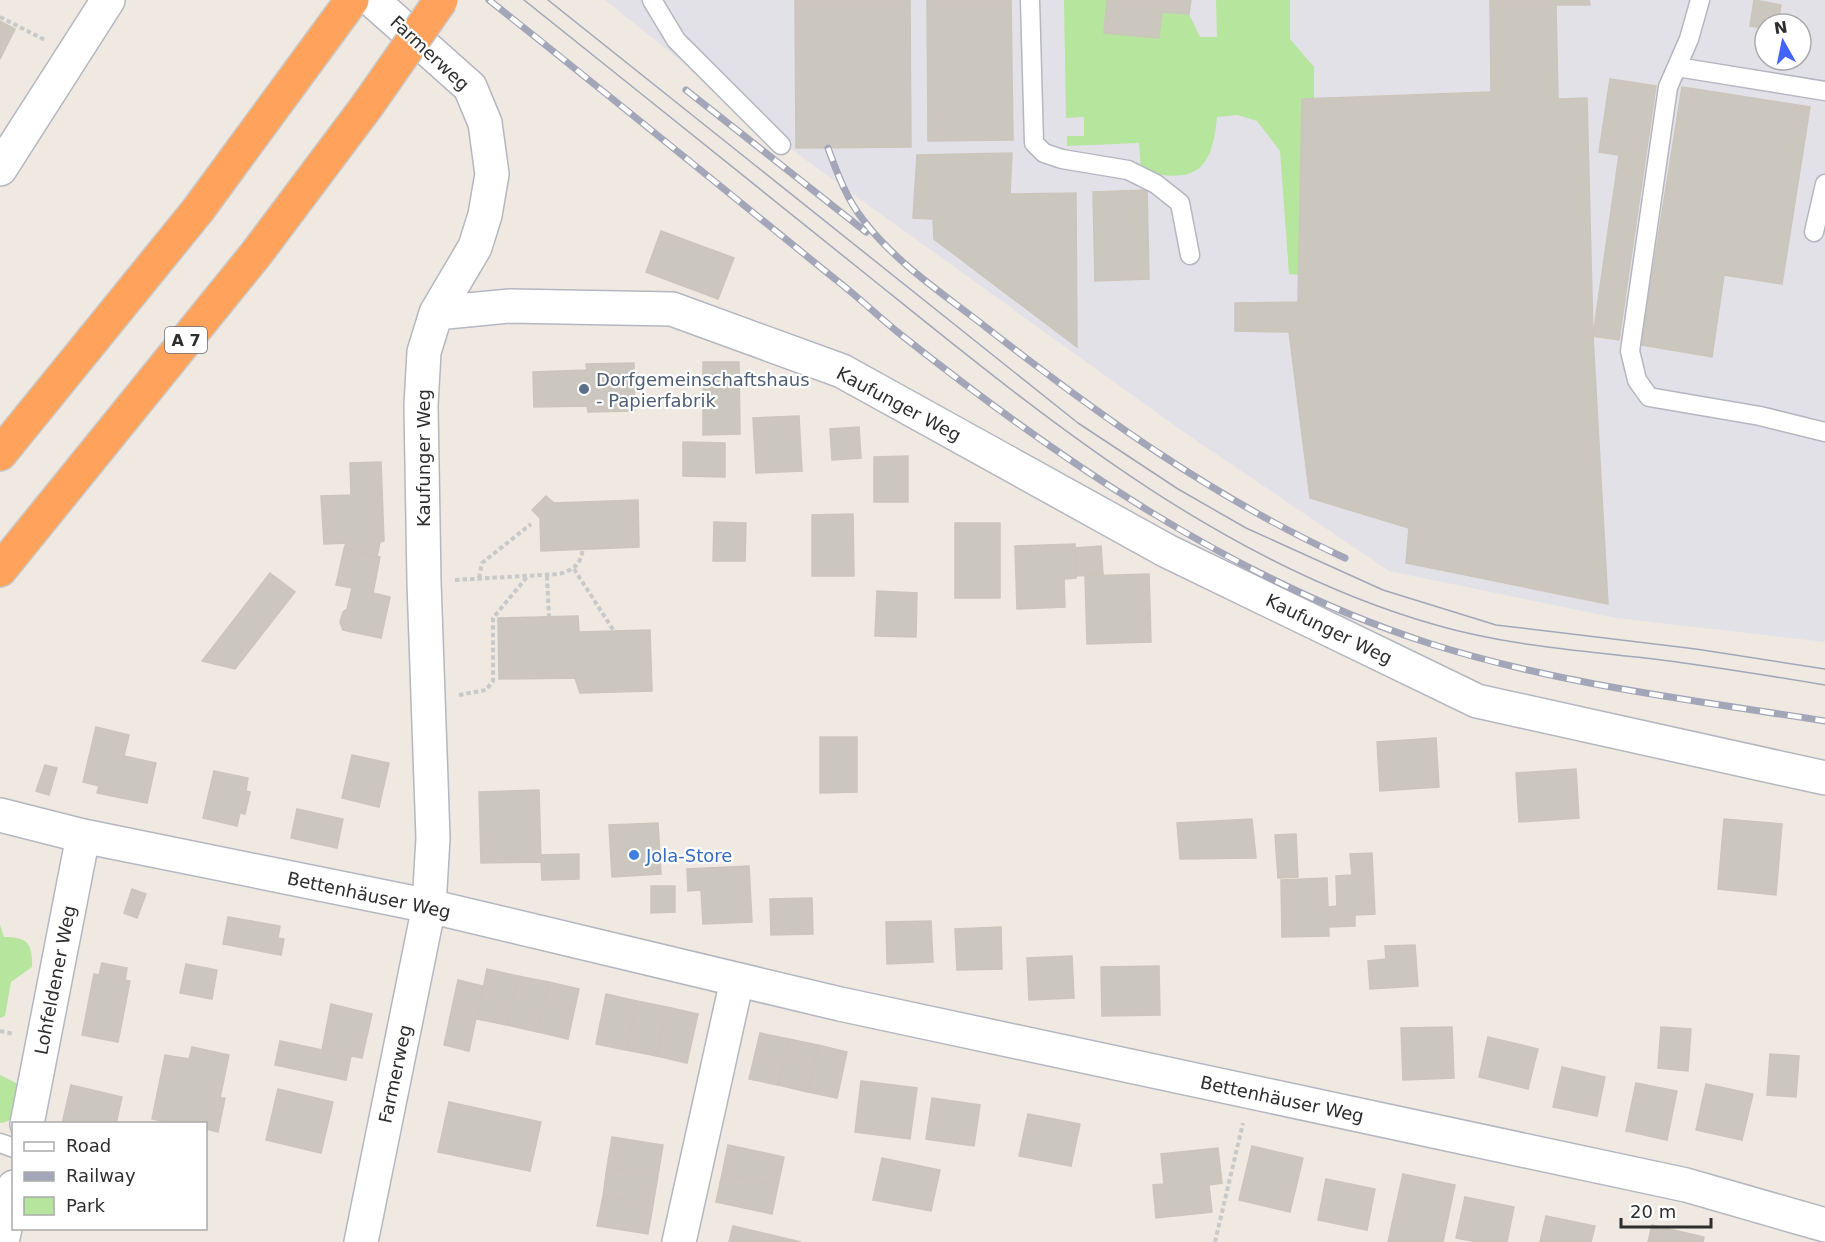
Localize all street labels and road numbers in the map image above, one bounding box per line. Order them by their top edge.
street label: Farmerweg [386,11,474,95]
road number: A 7 [165,327,207,353]
street label: Kaufunger Weg [833,362,965,446]
street label: Kaufunger Weg [413,389,434,527]
street label: Kaufunger Weg [1262,589,1396,669]
street label: Bettenhäuser Weg [285,867,453,923]
street label: Lohfeldener Weg [30,903,80,1057]
street label: Farmerweg [374,1023,416,1125]
street label: Bettenhäuser Weg [1198,1071,1366,1127]

